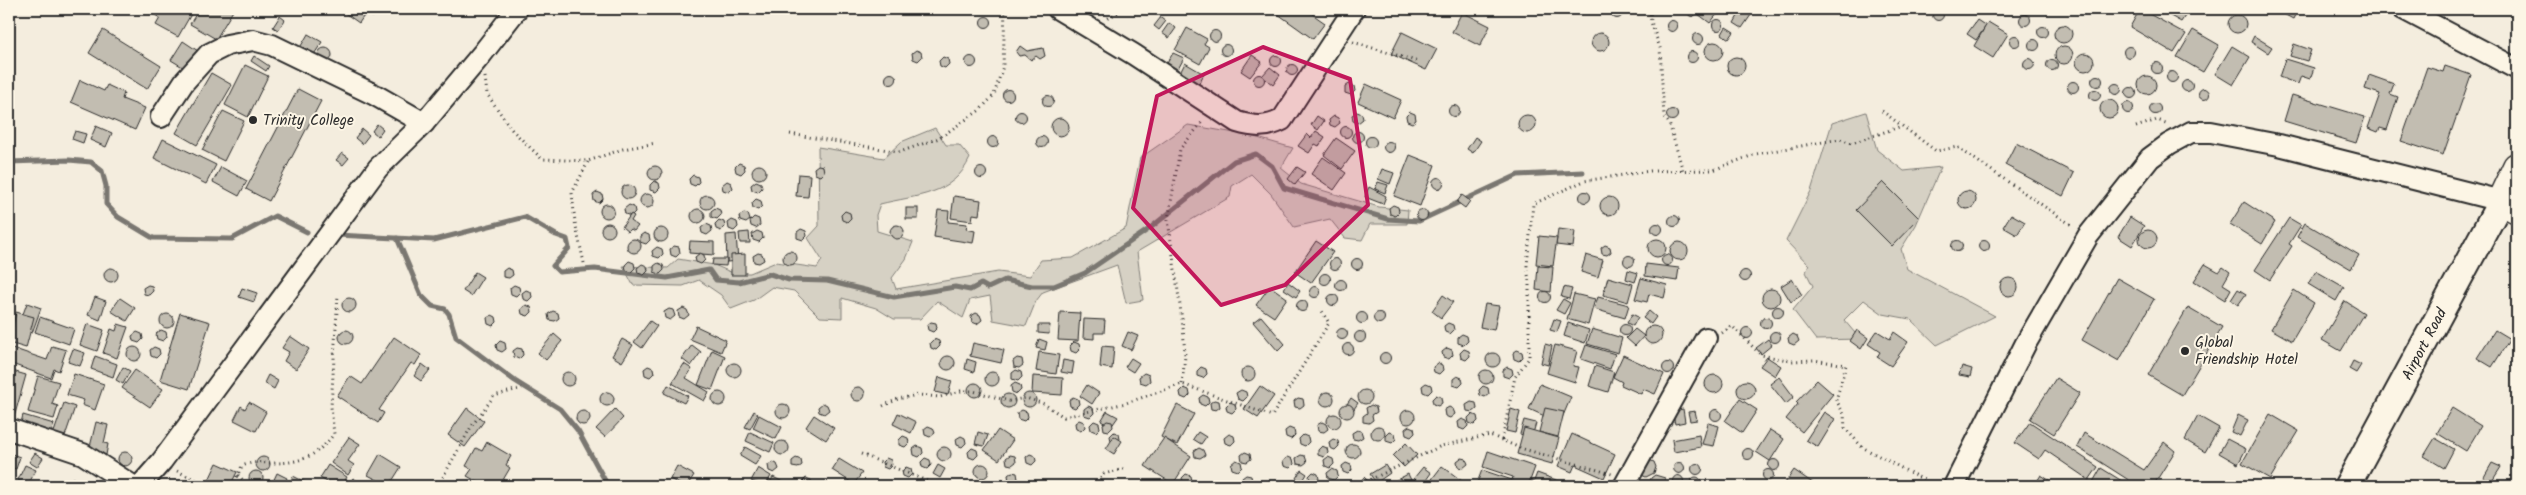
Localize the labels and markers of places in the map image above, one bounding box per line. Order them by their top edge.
place label: Trinity College [263,109,354,133]
marker: Trinity College [247,114,259,126]
place label: Global Friendship Hotel [2195,331,2298,372]
marker: Global Friendship Hotel [2179,345,2191,357]

